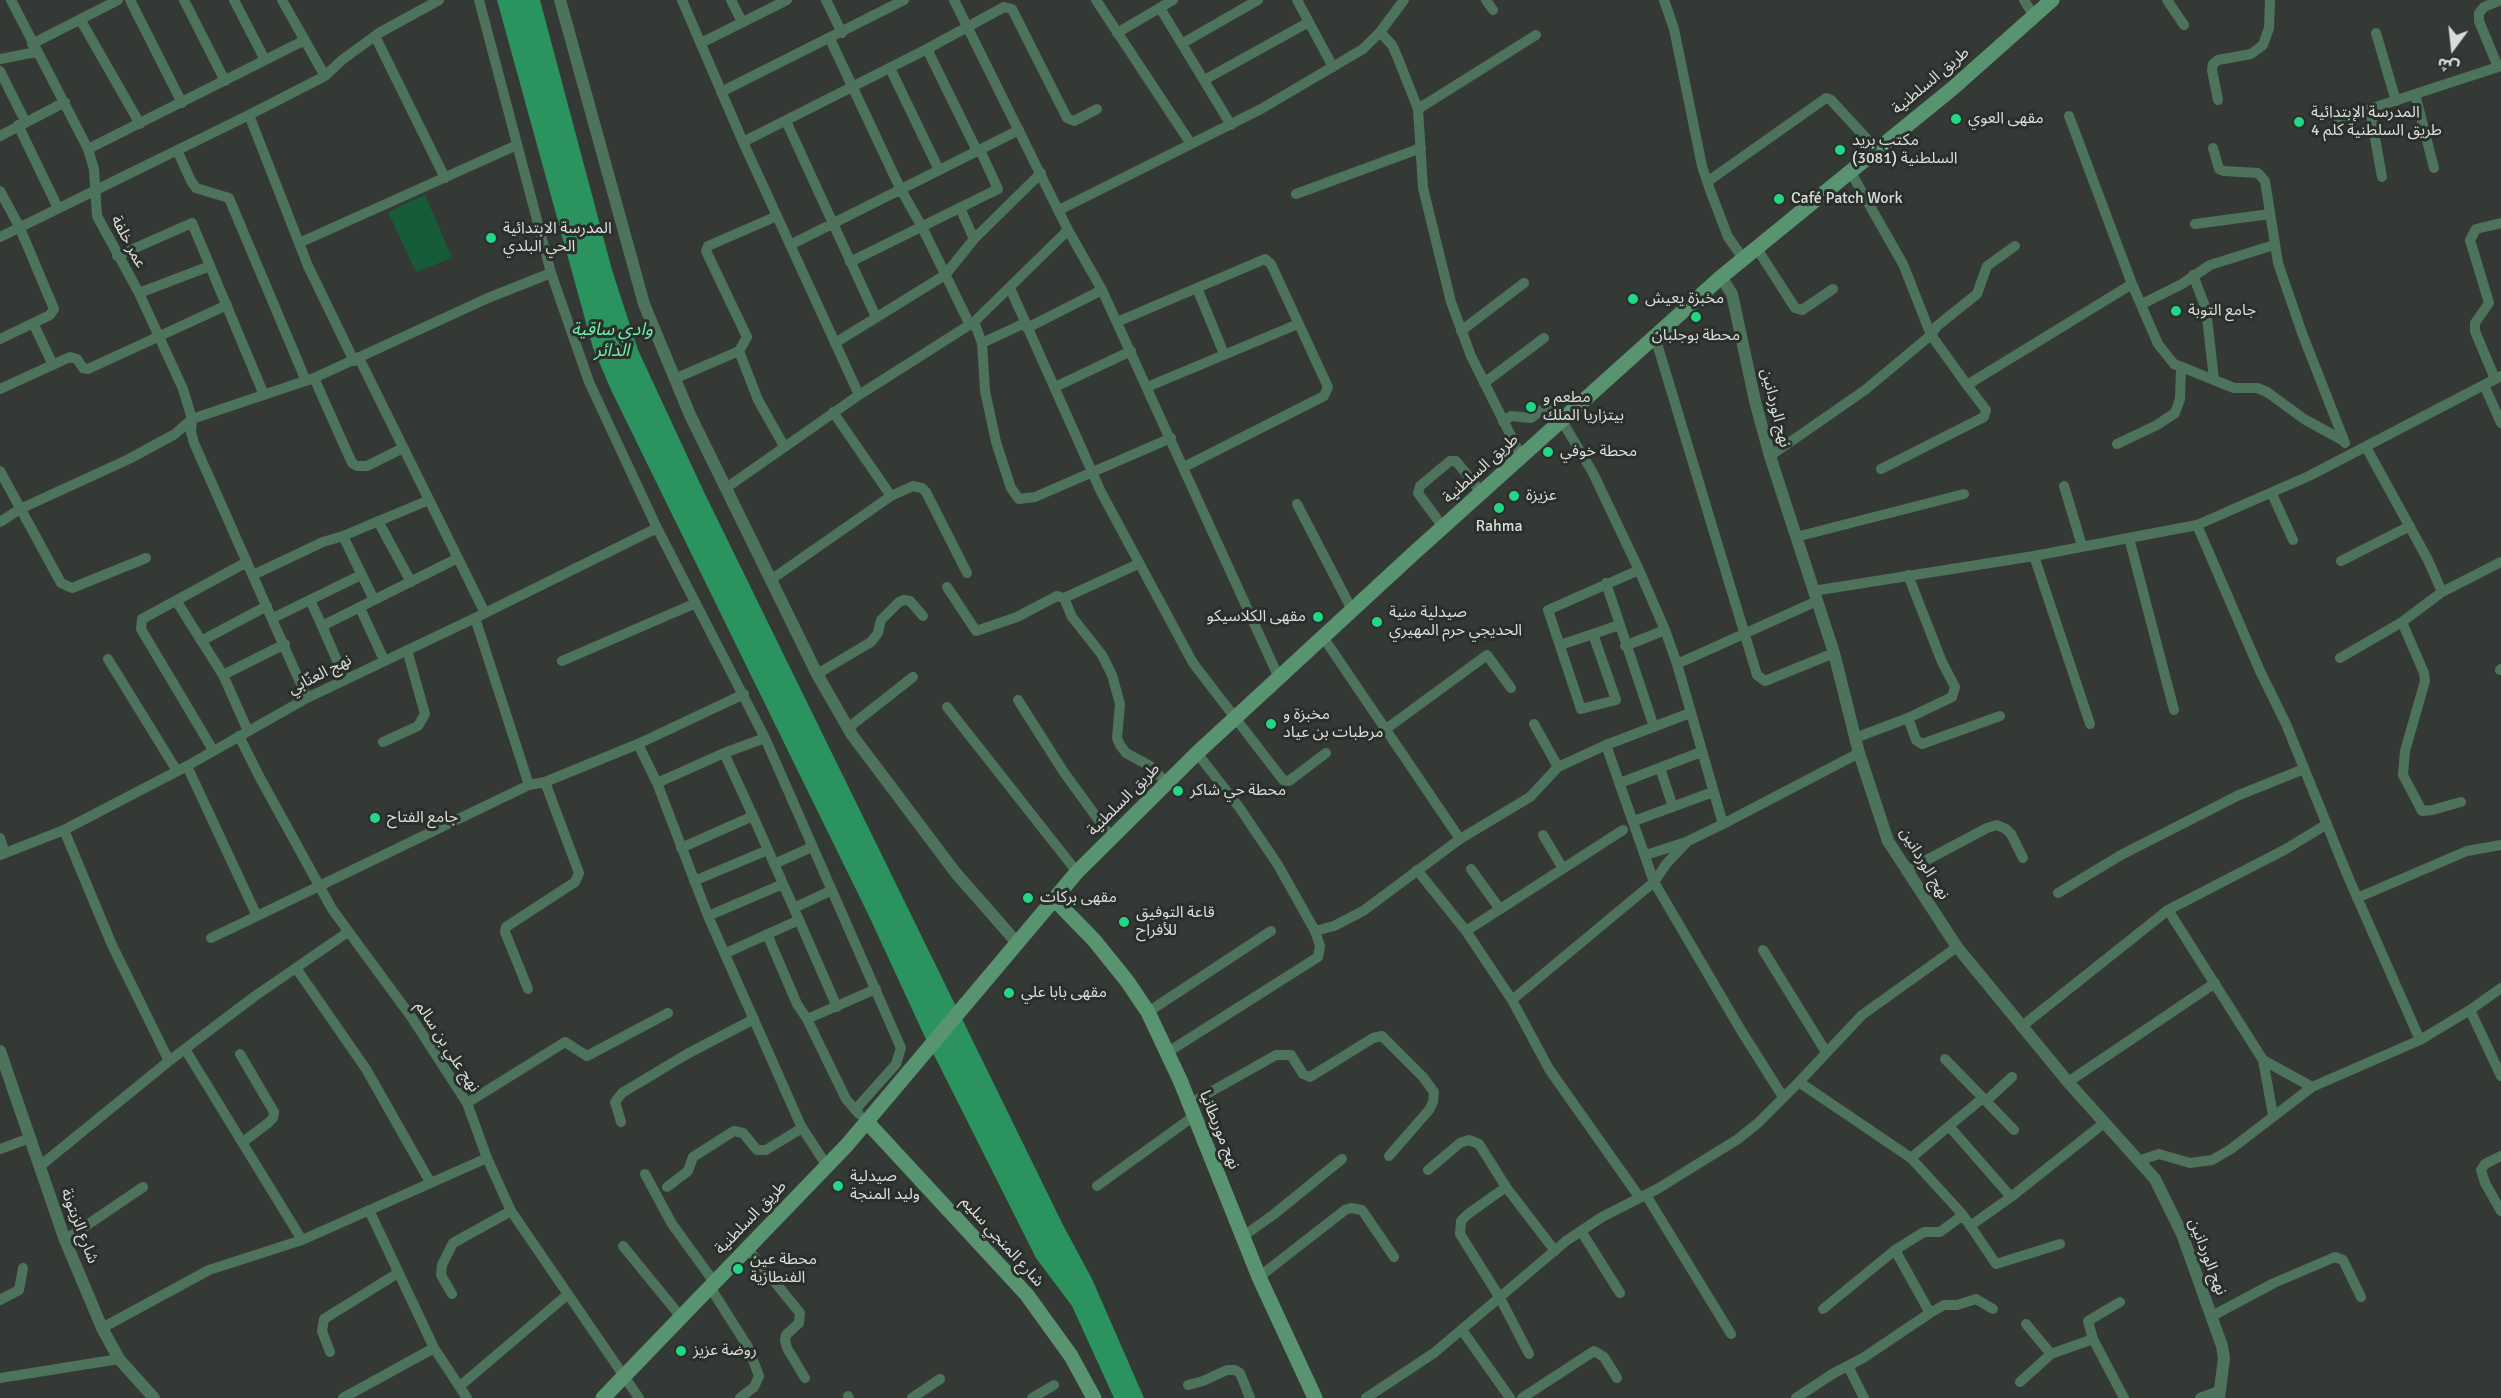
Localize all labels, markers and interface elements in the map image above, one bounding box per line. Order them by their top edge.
north arrow [2423,18,2483,78]
street label: طريق السلطنية [1888,43,1974,119]
text: ش [2435,53,2462,78]
place label: المدرسة الإبتدائية طريق السلطنية كلم 4 [2311,103,2442,141]
place label: مقهى العوي [1968,109,2044,129]
marker: مقهى العوي [1949,112,1963,126]
marker: المدرسة الإبتدائية طريق السلطنية كلم 4 [2292,115,2306,129]
place label: مكتب بريد السلطنية (3081) [1852,131,1958,169]
marker: مكتب بريد السلطنية (3081) [1833,143,1847,157]
place label: Café Patch Work [1791,189,1903,209]
marker: Café Patch Work [1772,192,1786,206]
street label: عمر خلفة [106,212,150,272]
place label: المدرسة الابتدائية الحي البلدي [503,219,612,257]
marker: المدرسة الابتدائية الحي البلدي [484,231,498,245]
place label: مخبزة يعيش [1645,289,1724,309]
marker: مخبزة يعيش [1626,292,1640,306]
place label: جامع التوبة [2188,301,2256,321]
marker: جامع التوبة [2169,304,2183,318]
marker: محطة بوجلبان [1689,310,1703,324]
water label: وادي ساقية الدائر [571,319,653,362]
place label: محطة بوجلبان [1652,326,1740,346]
street label: نهج الوردانين [1756,367,1794,449]
place label: مطعم و بيتزاريا الملك [1543,388,1624,426]
marker: مطعم و بيتزاريا الملك [1524,400,1538,414]
street label: طريق السلطنية [1439,430,1523,508]
place label: محطة خوفي [1560,442,1637,462]
marker: محطة خوفي [1541,445,1555,459]
place label: عزيزة [1526,486,1557,506]
marker: عزيزة [1507,489,1521,503]
marker: Rahma [1492,501,1506,515]
place label: Rahma [1475,517,1523,537]
place label: صيدلية منية الحديجي حرم المهيري [1389,603,1522,641]
place label: مقهى الكلاسيكو [1206,607,1306,627]
marker: مقهى الكلاسيكو [1311,610,1325,624]
marker: صيدلية منية الحديجي حرم المهيري [1370,615,1384,629]
street label: نهج العنّابي [285,651,355,699]
place label: مخبزة و مرطبات بن عياد [1283,705,1383,743]
marker: مخبزة و مرطبات بن عياد [1264,717,1278,731]
street label: طريق السلطنية [1084,760,1164,840]
place label: محطة حي شاكر [1190,781,1286,801]
marker: محطة حي شاكر [1171,784,1185,798]
place label: جامع الفتاح [387,808,458,828]
marker: جامع الفتاح [368,811,382,825]
street label: نهج الوردانين [1895,825,1953,903]
place label: مقهى بركات [1040,888,1117,908]
marker: مقهى بركات [1021,891,1035,905]
place label: قاعة التوفيق للأفراح [1136,903,1215,941]
marker: قاعة التوفيق للأفراح [1117,915,1131,929]
place label: مقهى بابا علي [1021,983,1107,1003]
marker: مقهى بابا علي [1002,986,1016,1000]
street label: نهج علي بن سالم [411,998,483,1096]
street label: نهج موريطانيا [1194,1088,1244,1172]
place label: صيدلية وليد المنجة [850,1167,920,1205]
street label: طريق السلطنية [711,1177,791,1259]
marker: صيدلية وليد المنجة [831,1179,845,1193]
street label: شارع الزيتونة [56,1186,102,1266]
street label: شارع المنجي سليم [956,1193,1048,1291]
street label: نهج الوردانين [2184,1216,2230,1298]
place label: محطة عين الفنطازية [750,1250,817,1288]
marker: محطة عين الفنطازية [731,1262,745,1276]
place label: روضة عزيز [693,1341,757,1361]
marker: روضة عزيز [674,1344,688,1358]

